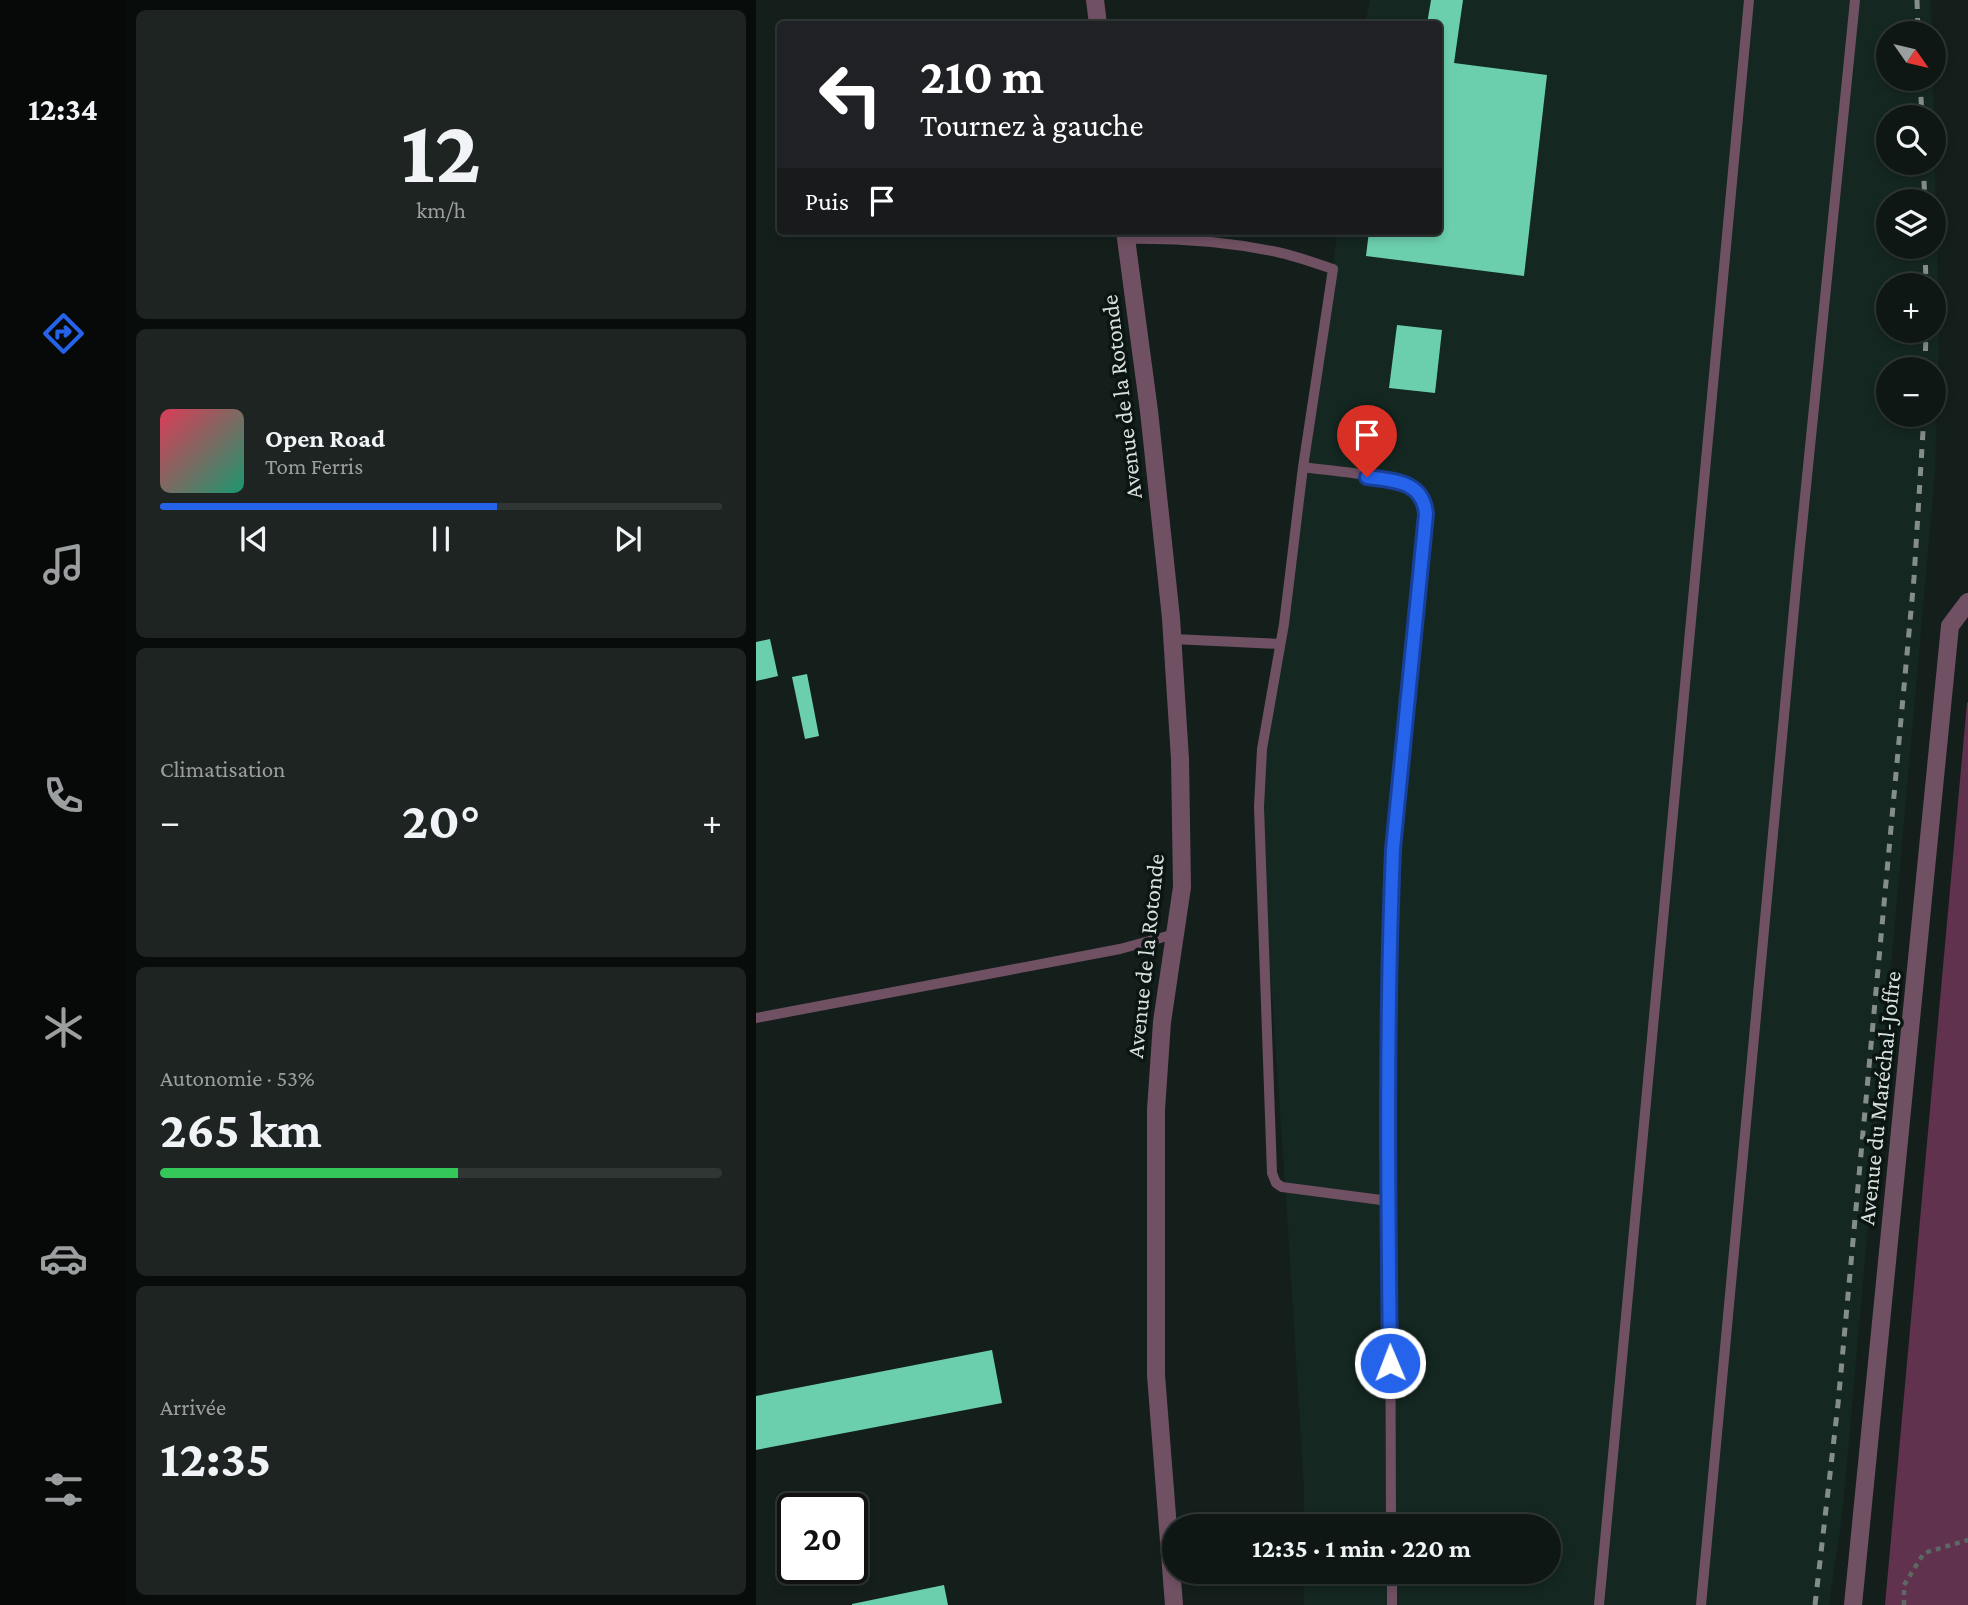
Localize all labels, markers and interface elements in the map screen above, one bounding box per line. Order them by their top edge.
north arrow [1876,21,1946,91]
map controls [1876,21,1946,427]
icon: left [805,49,896,140]
text: 210 m [920,49,1044,104]
text: 12:34 [28,91,98,127]
text: 12 [401,100,481,202]
button: search [1876,105,1946,175]
text: Tournez à gauche [920,107,1143,143]
icon: arrive [863,182,901,220]
text: Puis [805,187,849,216]
button: layers [1876,189,1946,259]
text: km/h [416,197,466,223]
button: + [1876,273,1946,343]
street label: Avenue de la Rotonde [1095,293,1147,501]
icon: directions [39,309,88,358]
button: − [1876,357,1946,427]
pin [1337,405,1397,477]
icon: arrive [1348,416,1386,454]
text: Open Road [265,424,385,453]
text: Tom Ferris [265,453,363,479]
icon: previous [235,520,273,558]
icon: pause [422,520,460,558]
icon: next [609,520,647,558]
icon: music [39,540,88,589]
text: Climatisation [160,756,285,782]
icon: phone [39,771,88,820]
text: 20° [402,791,480,849]
text: − [160,800,180,842]
text: + [702,800,722,842]
street label: Avenue de la Rotonde [1121,852,1169,1060]
street label: Avenue du Maréchal-Joffre [1852,970,1906,1226]
icon: climate [39,1003,88,1052]
text: Autonomie · 53% [160,1065,315,1091]
text: 265 km [160,1100,322,1158]
icon: car [39,1234,88,1283]
position arrow [1353,1326,1427,1400]
text: Arrivée [160,1394,226,1420]
text: 12:35 [160,1429,271,1487]
icon: filters [39,1465,88,1514]
speed limit sign: 20 [777,1493,868,1584]
text: 12:35 · 1 min · 220 m [1252,1534,1471,1563]

